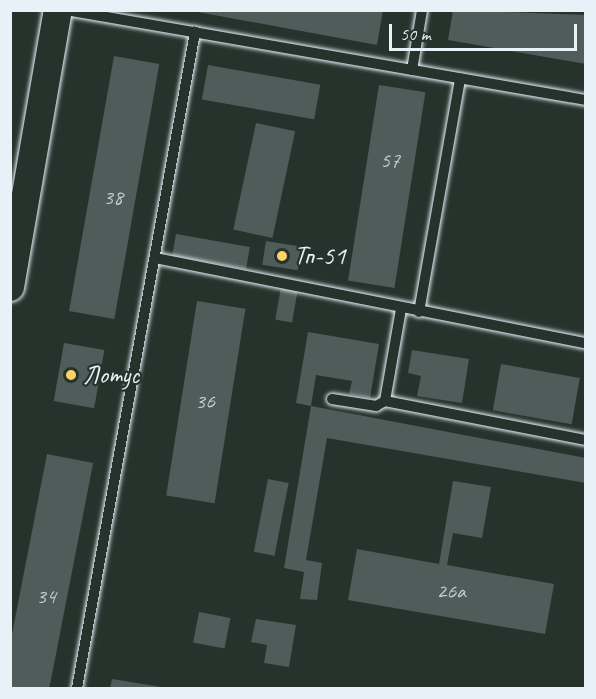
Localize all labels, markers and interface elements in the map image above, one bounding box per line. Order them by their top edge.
scale bar [392,12,580,50]
text: 50 m [400,23,431,45]
house number: 57 [380,148,400,174]
house number: 38 [103,185,123,211]
place label: Тп-51 [294,240,346,272]
marker: Тп-51 [275,249,289,263]
place label: Лотус [83,359,139,391]
marker: Лотус [64,368,78,382]
house number: 36 [195,389,215,415]
house number: 26а [436,579,466,605]
house number: 34 [36,584,56,610]

